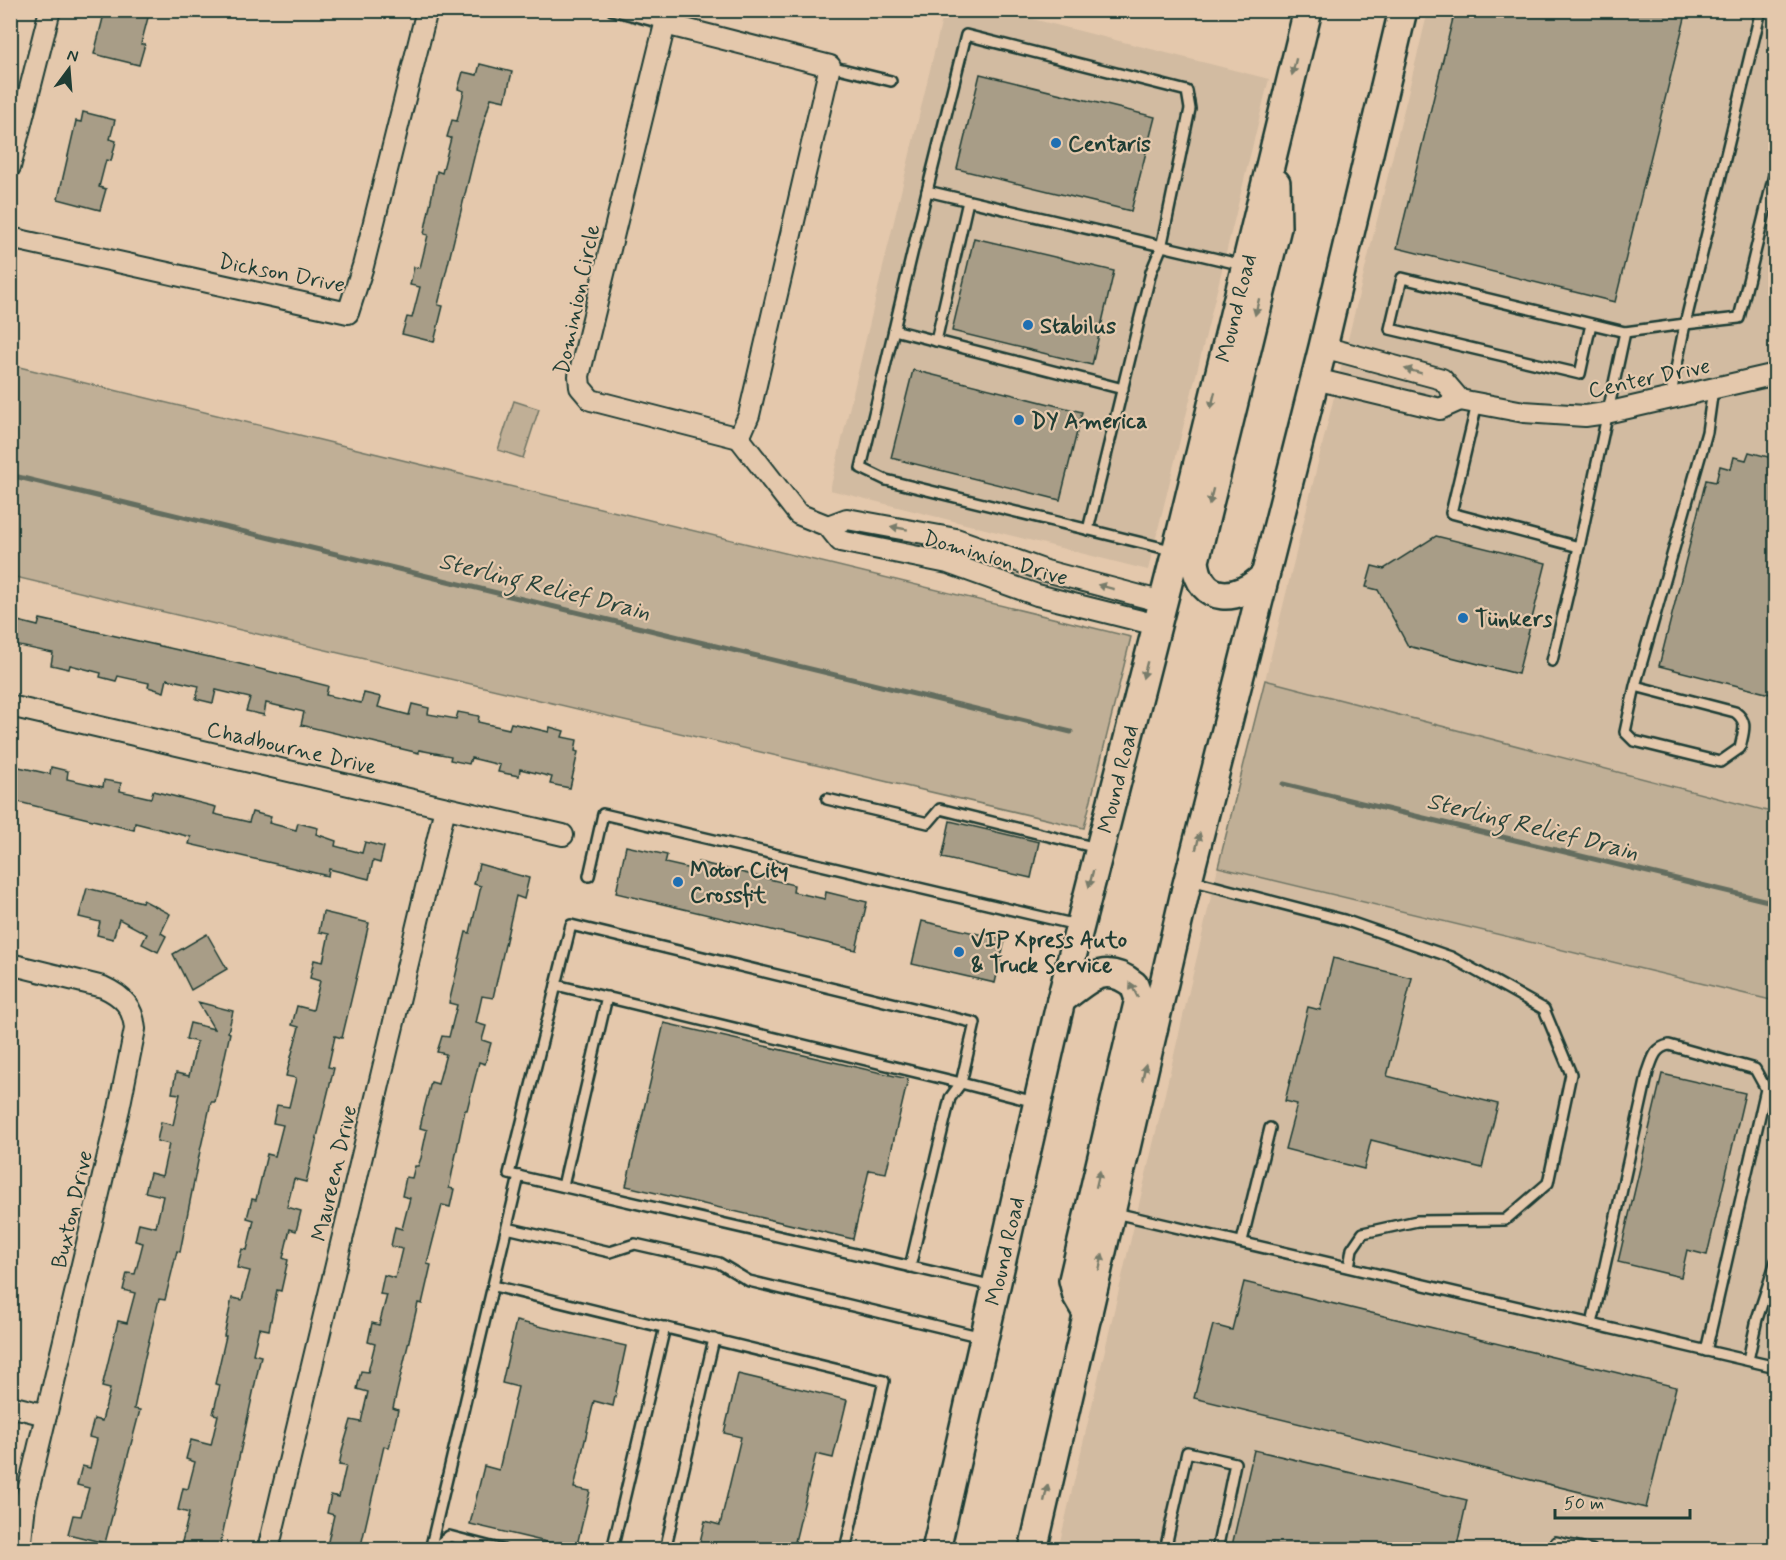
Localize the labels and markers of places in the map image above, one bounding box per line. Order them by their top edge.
place label: Centaris [1068,131,1151,159]
marker: Centaris [1049,136,1063,150]
place label: Stabilus [1040,313,1116,341]
marker: Stabilus [1021,318,1035,332]
place label: DY America [1031,408,1147,436]
marker: DY America [1012,413,1026,427]
place label: Tünkers [1475,606,1553,634]
marker: Tünkers [1456,611,1470,625]
place label: Motor City Crossfit [690,857,789,910]
marker: Motor City Crossfit [671,875,685,889]
place label: VIP Xpress Auto & Truck Service [971,927,1127,980]
marker: VIP Xpress Auto & Truck Service [952,945,966,959]

